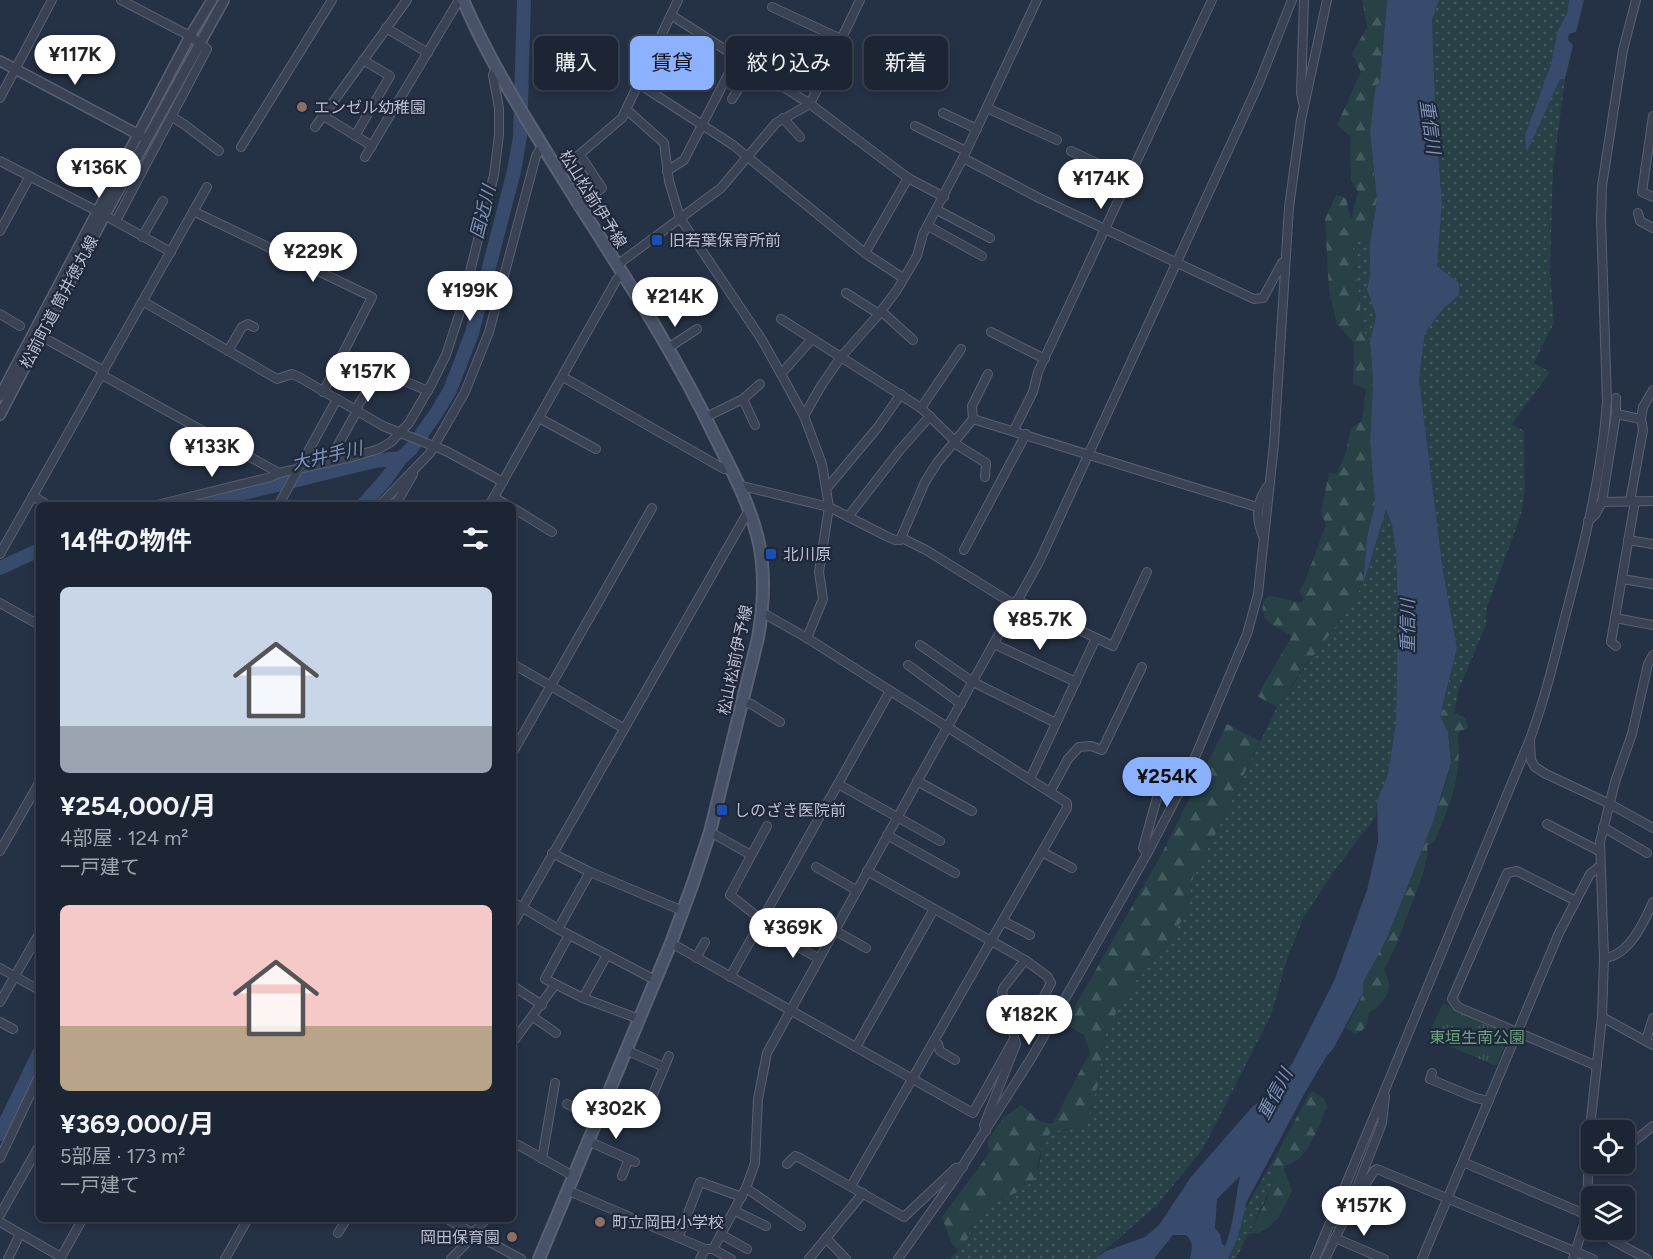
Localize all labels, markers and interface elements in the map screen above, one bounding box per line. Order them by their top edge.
pin: ¥117K [33,35,117,86]
chip: 購入 [534,36,618,90]
chip: 賃貸 [630,36,714,90]
chip: 絞り込み [726,36,852,90]
chip: 新着 [864,36,948,90]
text: ¥117K [48,42,102,66]
place label: エンゼル幼稚園 [314,98,426,117]
water label: 重信川 [1415,99,1445,157]
marker: エンゼル幼稚園 [295,100,309,114]
street label: 松山松前伊予線 [555,146,631,252]
pin: ¥136K [57,148,141,199]
text: ¥136K [71,155,127,179]
pin: ¥174K [1059,159,1143,210]
text: ¥174K [1072,166,1130,190]
water label: 国近川 [466,181,501,241]
place label: 旧若葉保育所前 [669,231,781,250]
street label: 松前町道 筒井徳丸線 [16,232,102,372]
pin: ¥229K [271,232,355,283]
marker: 旧若葉保育所前 [650,233,664,247]
text: ¥229K [283,239,343,263]
pin: ¥199K [428,271,512,322]
pin: ¥214K [633,277,717,328]
text: ¥199K [442,278,498,302]
text: ¥214K [646,284,704,308]
pin: ¥157K [326,352,410,403]
text: ¥157K [340,359,396,383]
pin: ¥133K [170,427,254,478]
text: ¥133K [184,434,240,458]
water label: 大井手川 [289,437,367,475]
icon: filters [459,522,492,555]
text: 14件の物件 [60,525,191,557]
place label: 北川原 [783,545,831,564]
marker: 北川原 [764,547,778,561]
water label: 重信川 [1397,597,1419,653]
pin: ¥85.7K [991,600,1089,651]
street label: 松山松前伊予線 [714,603,756,717]
text: ¥85.7K [1007,607,1073,631]
icon: home [222,626,330,734]
pin: ¥254K [1125,757,1209,808]
text: ¥254K [1136,764,1198,788]
text: ¥254,000/月 [60,790,217,822]
place label: しのざき医院前 [734,801,846,820]
marker: しのざき医院前 [715,803,729,817]
text: 4部屋 · 124 m² [60,826,188,850]
text: 一戸建て [60,855,140,879]
pin: ¥369K [751,908,835,959]
text: ¥369K [763,915,823,939]
icon: home [222,944,330,1052]
pin: ¥182K [987,995,1071,1046]
text: ¥182K [1000,1002,1058,1026]
park label: 東垣生南公園 [1429,1028,1525,1047]
water label: 重信川 [1253,1063,1298,1123]
pin: ¥302K [574,1089,658,1140]
text: ¥302K [586,1096,646,1120]
text: ¥369,000/月 [60,1108,215,1140]
map controls [1581,1120,1635,1240]
button: locate [1581,1120,1635,1174]
text: 5部屋 · 173 m² [60,1144,186,1168]
text: 一戸建て [60,1173,140,1197]
pin: ¥157K [1322,1186,1406,1237]
button: layers [1581,1186,1635,1240]
text: ¥157K [1336,1193,1392,1217]
place label: 町立岡田小学校 [612,1213,724,1232]
marker: 町立岡田小学校 [593,1215,607,1229]
place label: 岡田保育園 [420,1228,500,1247]
marker: 岡田保育園 [505,1230,519,1244]

